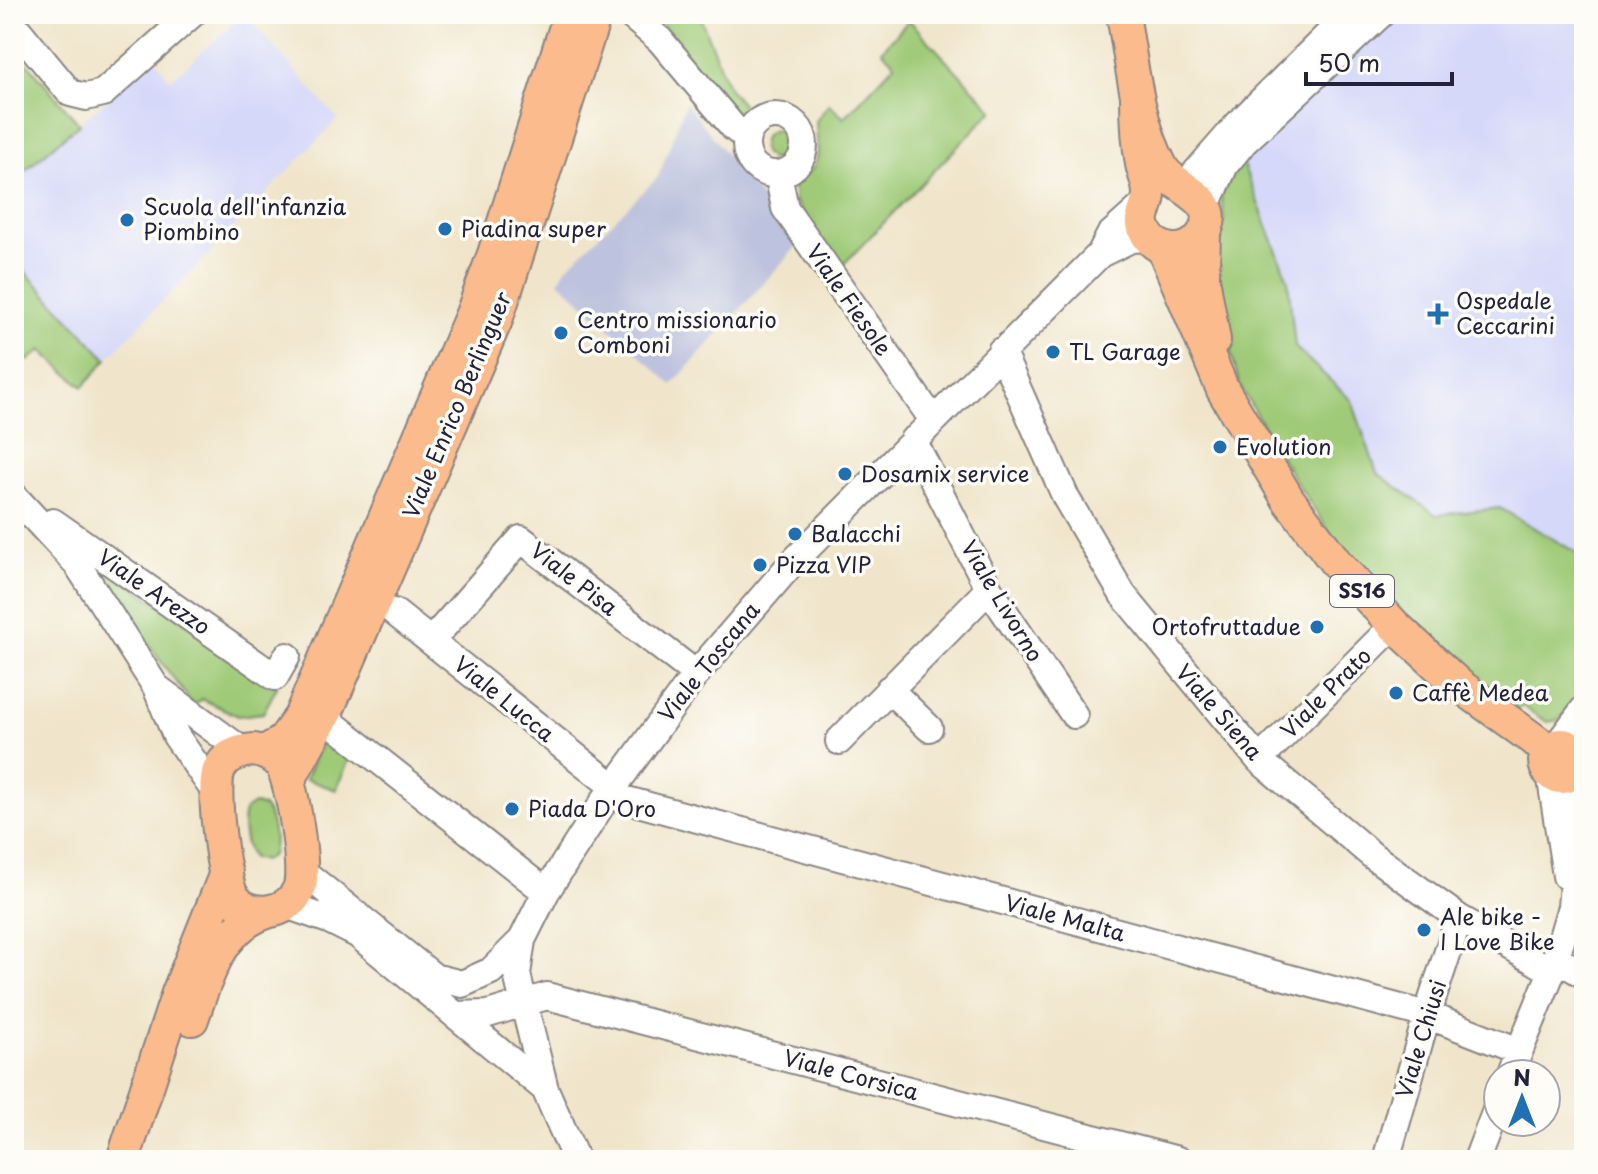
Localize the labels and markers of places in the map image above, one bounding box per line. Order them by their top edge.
place label: Scuola dell'infanzia Piombino [143,189,347,247]
marker: Scuola dell'infanzia Piombino [118,211,136,229]
place label: Piadina super [461,211,606,244]
marker: Piadina super [436,220,454,238]
place label: Ospedale Ceccarini [1456,283,1555,341]
place label: Centro missionario Comboni [577,302,777,360]
marker: Ospedale Ceccarini [1427,303,1449,325]
marker: Centro missionario Comboni [552,324,570,342]
place label: TL Garage [1069,334,1181,367]
marker: TL Garage [1044,343,1062,361]
place label: Evolution [1236,429,1332,462]
marker: Evolution [1211,438,1229,456]
place label: Dosamix service [861,456,1029,489]
marker: Dosamix service [836,465,854,483]
place label: Balacchi [811,516,901,549]
marker: Balacchi [786,525,804,543]
place label: Pizza VIP [776,547,871,580]
marker: Pizza VIP [751,556,769,574]
place label: Ortofruttadue [1152,609,1301,642]
marker: Ortofruttadue [1308,618,1326,636]
place label: Caffè Medea [1412,675,1549,708]
marker: Caffè Medea [1387,684,1405,702]
place label: Piada D'Oro [528,791,656,824]
marker: Piada D'Oro [503,800,521,818]
place label: Ale bike - I Love Bike [1440,899,1555,957]
marker: Ale bike - I Love Bike [1415,921,1433,939]

